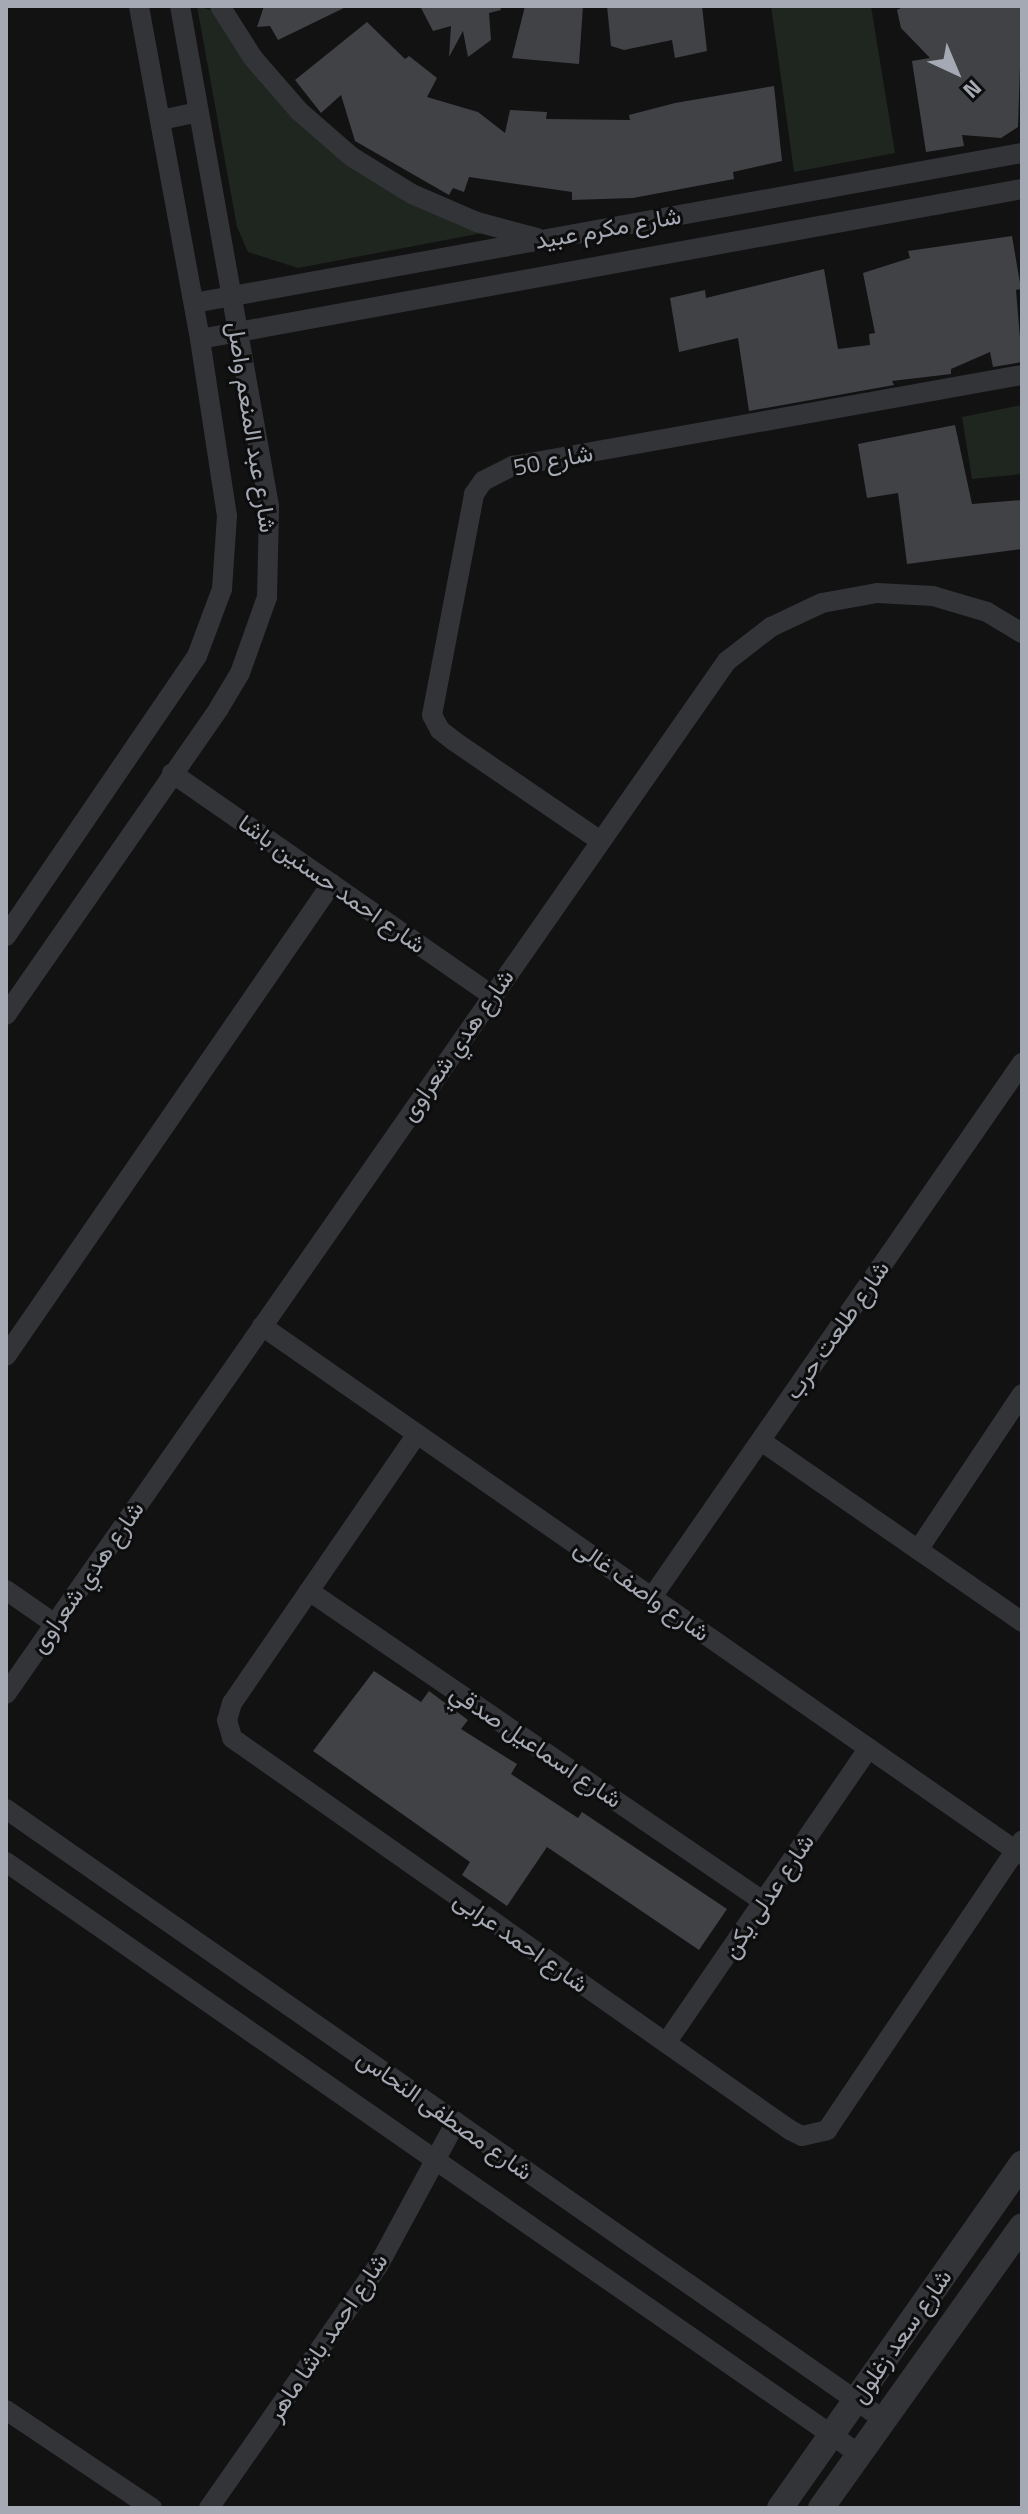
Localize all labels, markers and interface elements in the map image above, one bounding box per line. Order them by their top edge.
north arrow [916,32,996,112]
text: N [955,72,990,107]
street label: شارع مكرم عبيد [533,201,683,255]
street label: شارع عبد المنعم واصل [221,319,283,535]
street label: شارع 50 [511,438,595,482]
street label: شارع احمد حسنين باشا [233,809,431,959]
street label: شارع هدي شعراوى [394,964,520,1126]
street label: شارع طلعت حرب [779,1255,895,1405]
street label: شارع هدي شعراوى [24,1496,150,1658]
street label: شارع واصف غالى [569,1533,715,1647]
street label: شارع اسماعيل صدقي [445,1678,627,1814]
street label: شارع عدلى يكن [716,1828,820,1964]
street label: شارع احمد عرابى [448,1885,594,1999]
street label: شارع مصطفى النحاس [352,2044,538,2186]
street label: شارع احمد باشا ماهر [260,2248,394,2426]
street label: شارع سعد زغلول [844,2264,958,2408]

